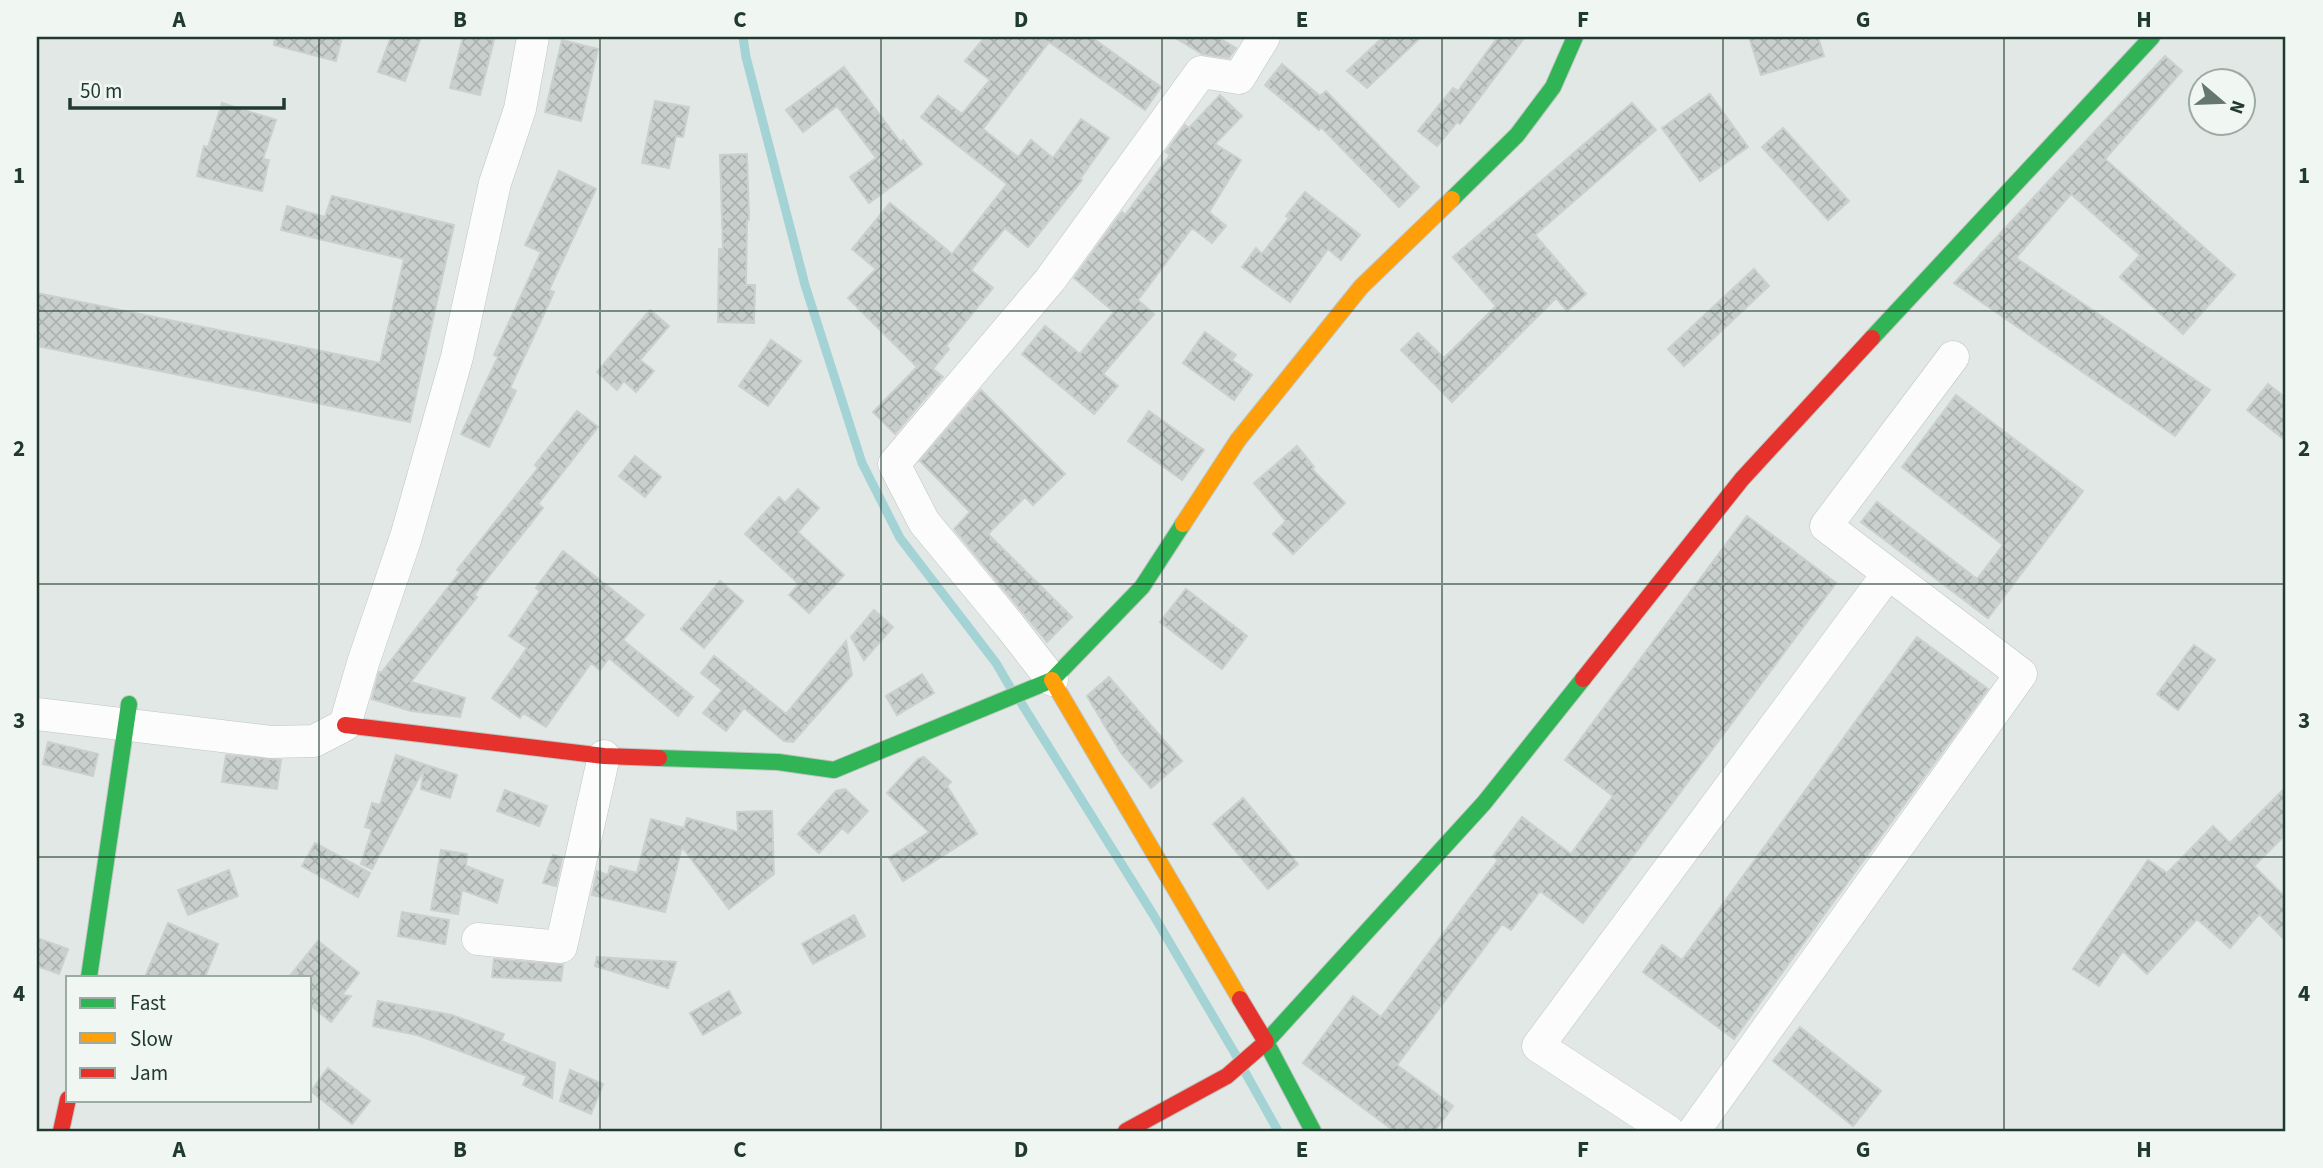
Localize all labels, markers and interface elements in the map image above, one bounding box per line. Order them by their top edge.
text: A [171,3,186,36]
text: B [453,3,467,36]
text: C [733,3,747,36]
text: D [1014,3,1028,36]
text: E [1296,3,1308,36]
text: F [1577,3,1589,36]
text: G [1856,3,1870,36]
text: H [2136,3,2152,36]
scale bar [70,66,284,110]
north arrow [2186,66,2256,136]
text: 50 m [80,76,122,106]
text: N [2222,97,2251,117]
text: 1 [13,159,25,192]
text: 1 [2298,159,2310,192]
text: 2 [13,432,25,465]
text: 2 [2298,432,2310,465]
text: 3 [13,704,25,737]
text: 3 [2298,704,2310,737]
legend [66,976,312,1102]
text: 4 [13,977,25,1010]
text: 4 [2298,977,2310,1010]
text: Fast [130,988,166,1018]
text: Slow [130,1024,173,1054]
text: Jam [130,1058,168,1088]
text: A [171,1133,186,1166]
text: B [453,1133,467,1166]
text: C [733,1133,747,1166]
text: D [1014,1133,1028,1166]
text: E [1296,1133,1308,1166]
text: F [1577,1133,1589,1166]
text: G [1856,1133,1870,1166]
text: H [2136,1133,2152,1166]

